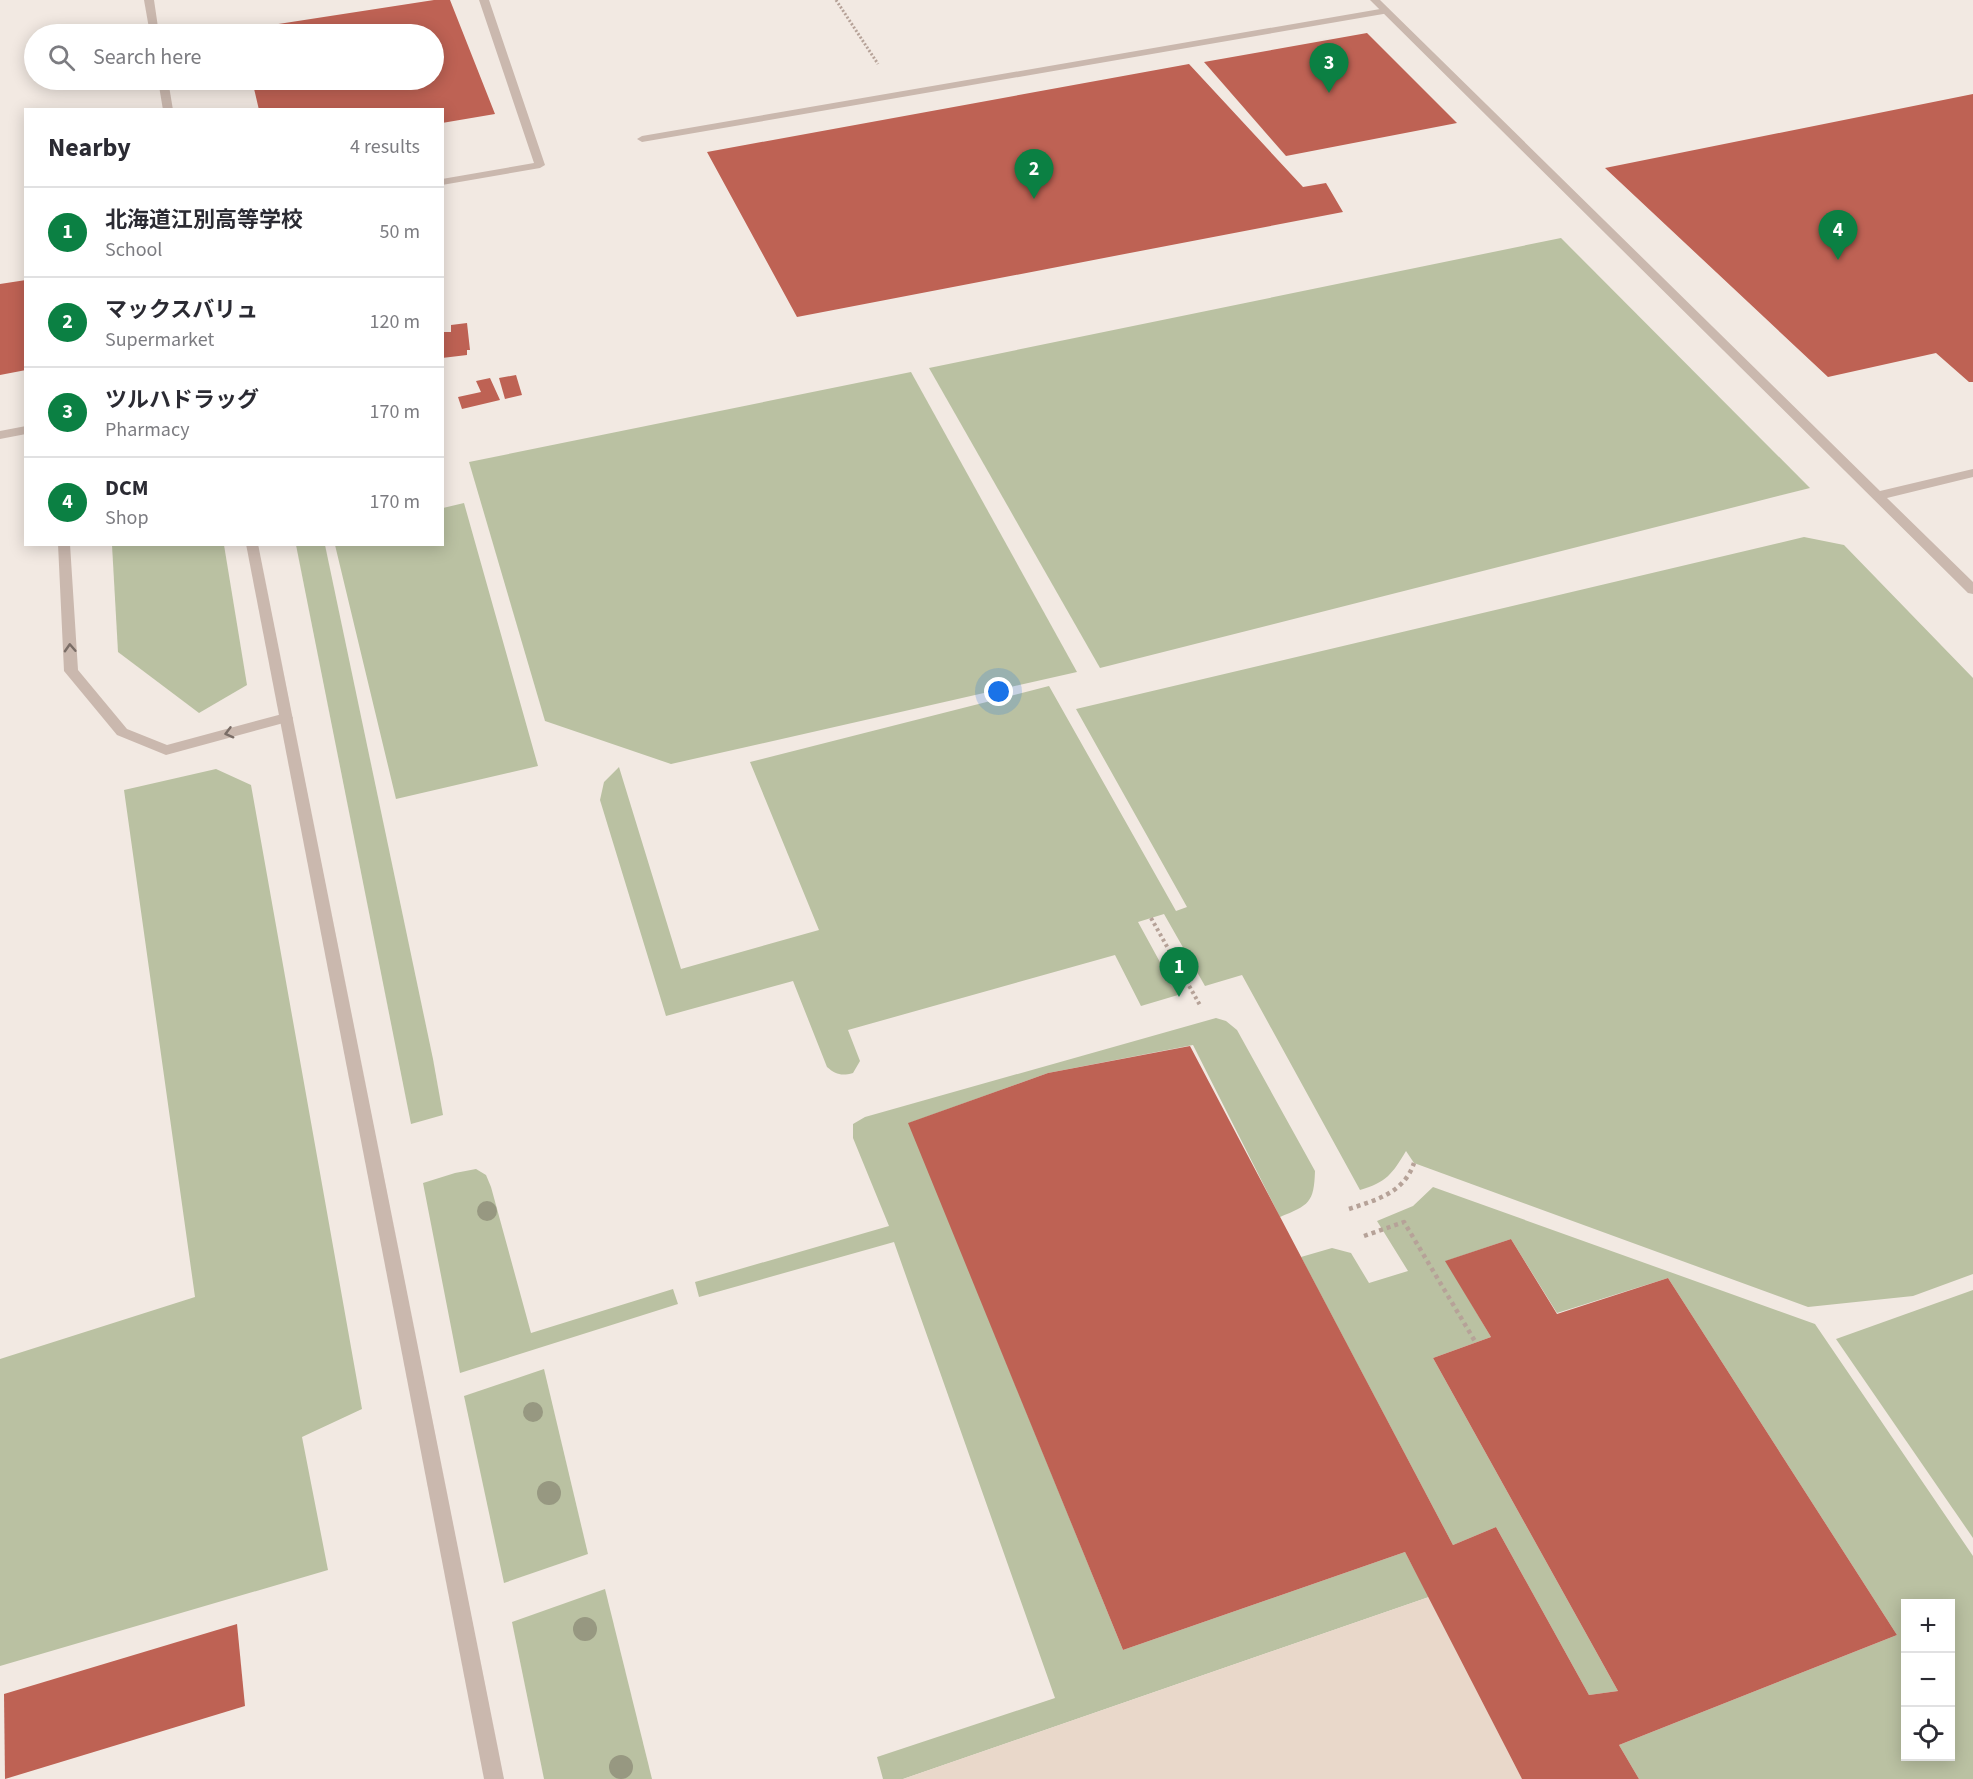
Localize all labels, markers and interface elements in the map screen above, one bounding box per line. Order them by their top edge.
search box [24,24,444,90]
icon: search [45,41,78,74]
text: Search here [93,41,201,73]
pin: 3 [1310,44,1348,93]
text: Nearby [48,129,131,166]
text: 4 results [350,133,420,161]
pin: 2 [1014,150,1054,199]
text: 北海道江別高等学校 [105,204,303,236]
pin: 4 [1818,210,1858,260]
text: 1 [62,218,73,246]
text: 50 m [380,218,420,246]
text: School [105,236,162,264]
text: マックスバリュ [105,294,258,326]
text: 2 [62,308,73,336]
text: 120 m [370,308,420,336]
text: Supermarket [105,326,214,354]
text: ツルハドラッグ [105,384,259,416]
text: 3 [62,398,73,426]
text: 170 m [370,398,420,426]
text: Pharmacy [105,416,189,444]
text: DCM [105,472,149,504]
text: 4 [62,488,73,516]
text: 170 m [370,488,420,516]
text: Shop [105,504,149,532]
one-way arrow [64,643,77,652]
your location [984,677,1013,706]
one-way arrow [224,726,235,738]
pin: 1 [1160,948,1198,997]
map controls [1901,1599,1955,1761]
button: + [1901,1599,1955,1653]
button: − [1901,1653,1955,1707]
button: locate [1901,1707,1955,1761]

